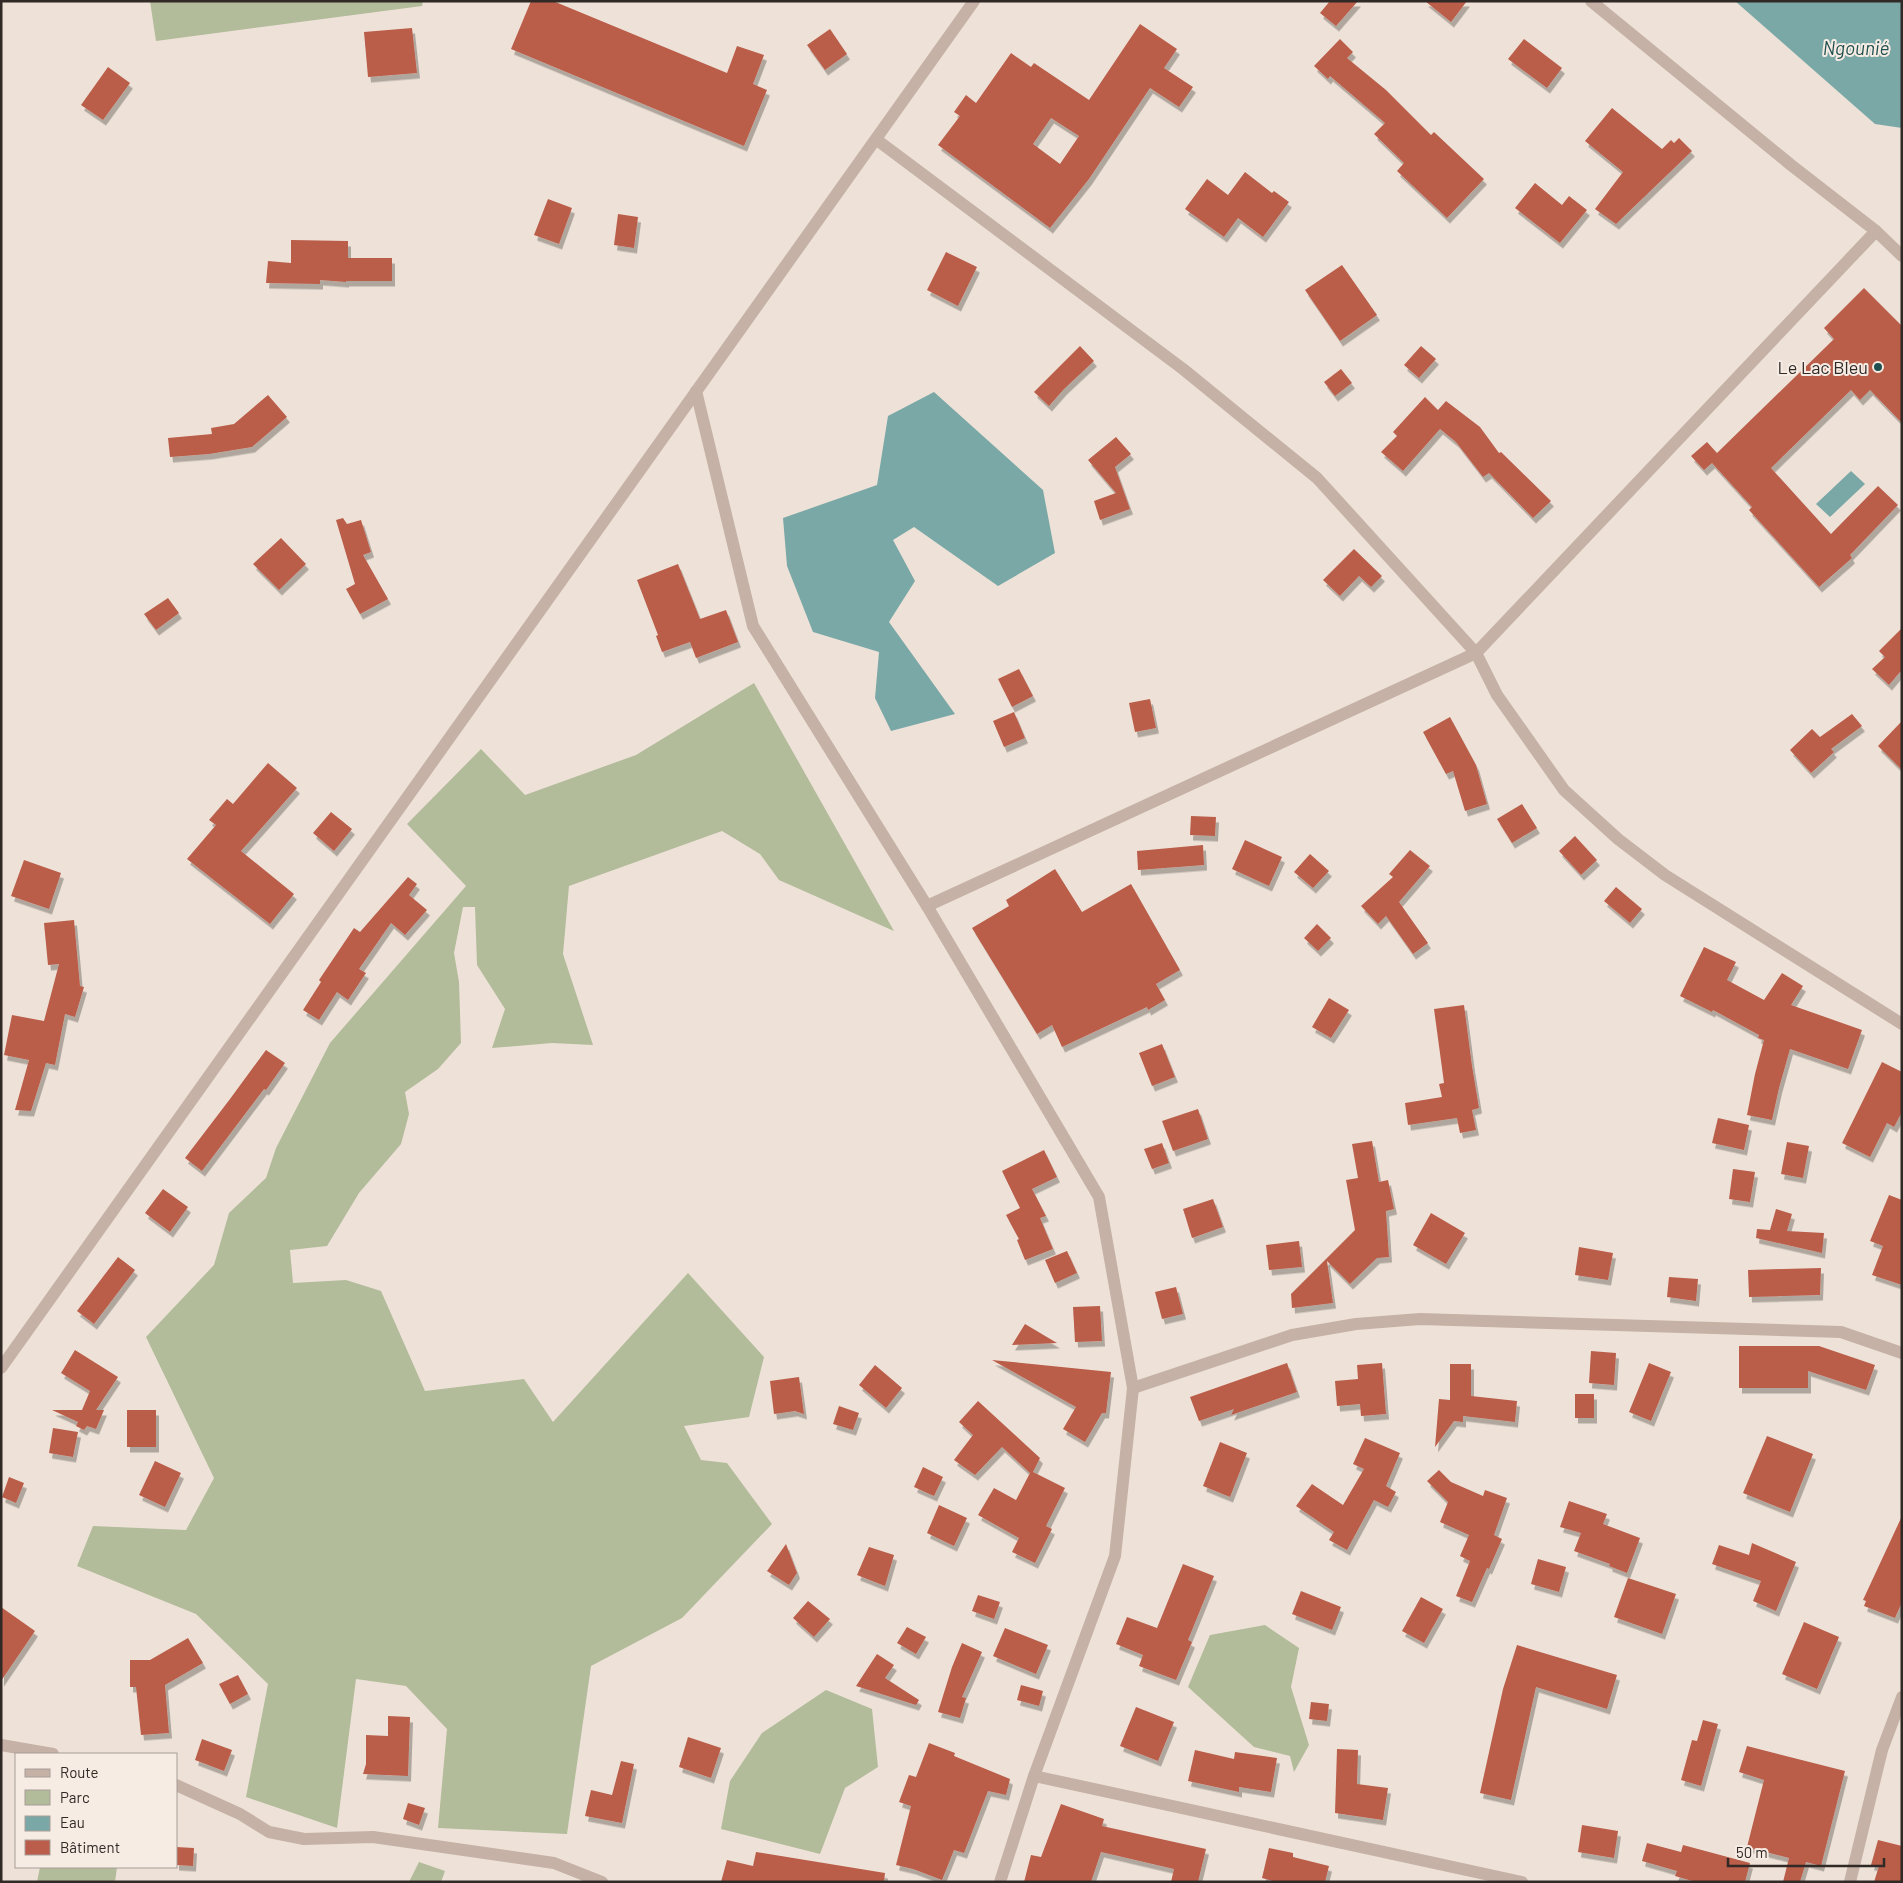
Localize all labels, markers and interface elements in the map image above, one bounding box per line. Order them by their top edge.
water label: Ngounié [1823,36,1890,59]
place label: Le Lac Bleu [1778,356,1868,378]
marker: Le Lac Bleu [1872,361,1884,373]
legend [15,1753,178,1868]
text: Route [60,1763,99,1781]
text: Parc [60,1788,90,1806]
text: Eau [60,1813,85,1831]
scale bar [1728,1836,1884,1868]
text: Bâtiment [60,1838,120,1856]
text: 50 m [1736,1843,1768,1861]

